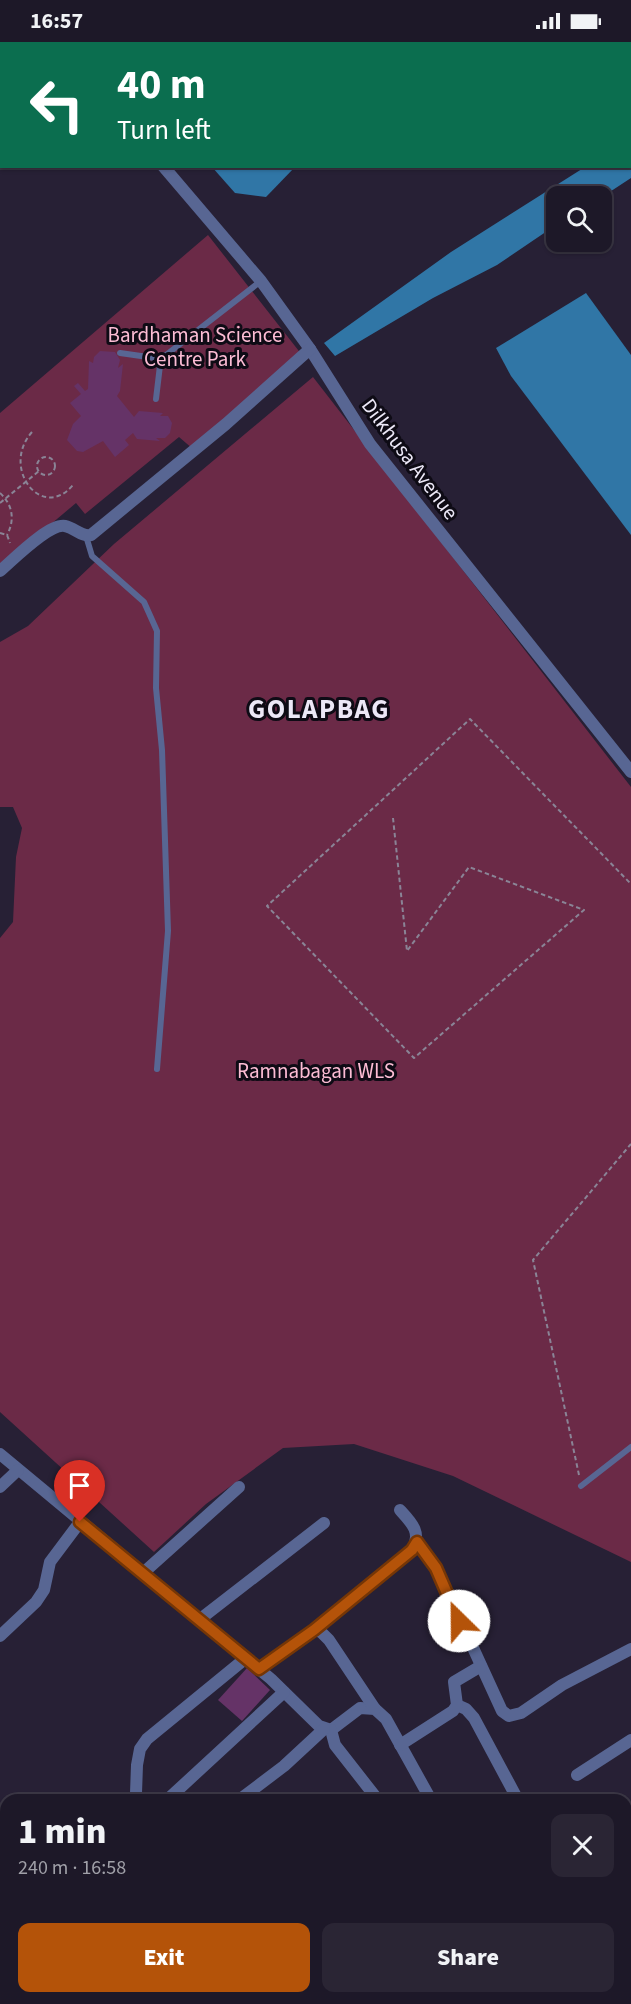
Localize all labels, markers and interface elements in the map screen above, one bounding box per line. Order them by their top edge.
text: 16:57 [30,5,83,37]
text: 40 m [117,55,206,115]
icon: left [18,66,96,144]
text: Turn left [117,111,211,150]
map controls [546,186,612,252]
button: search [546,186,612,252]
park label: Bardhaman Science Centre Park [108,320,282,374]
street label: Dilkhusa Avenue [354,392,466,526]
district label: GOLAPBAG [248,690,390,729]
park label: Ramnabagan WLS [237,1056,395,1086]
pin [54,1460,105,1522]
icon: arrive [63,1469,96,1502]
position arrow [427,1589,491,1653]
text: 1 min [18,1806,106,1857]
button: close [551,1814,614,1877]
text: 240 m · 16:58 [18,1854,126,1882]
button: Exit [18,1923,310,1992]
button: Share [322,1923,614,1992]

